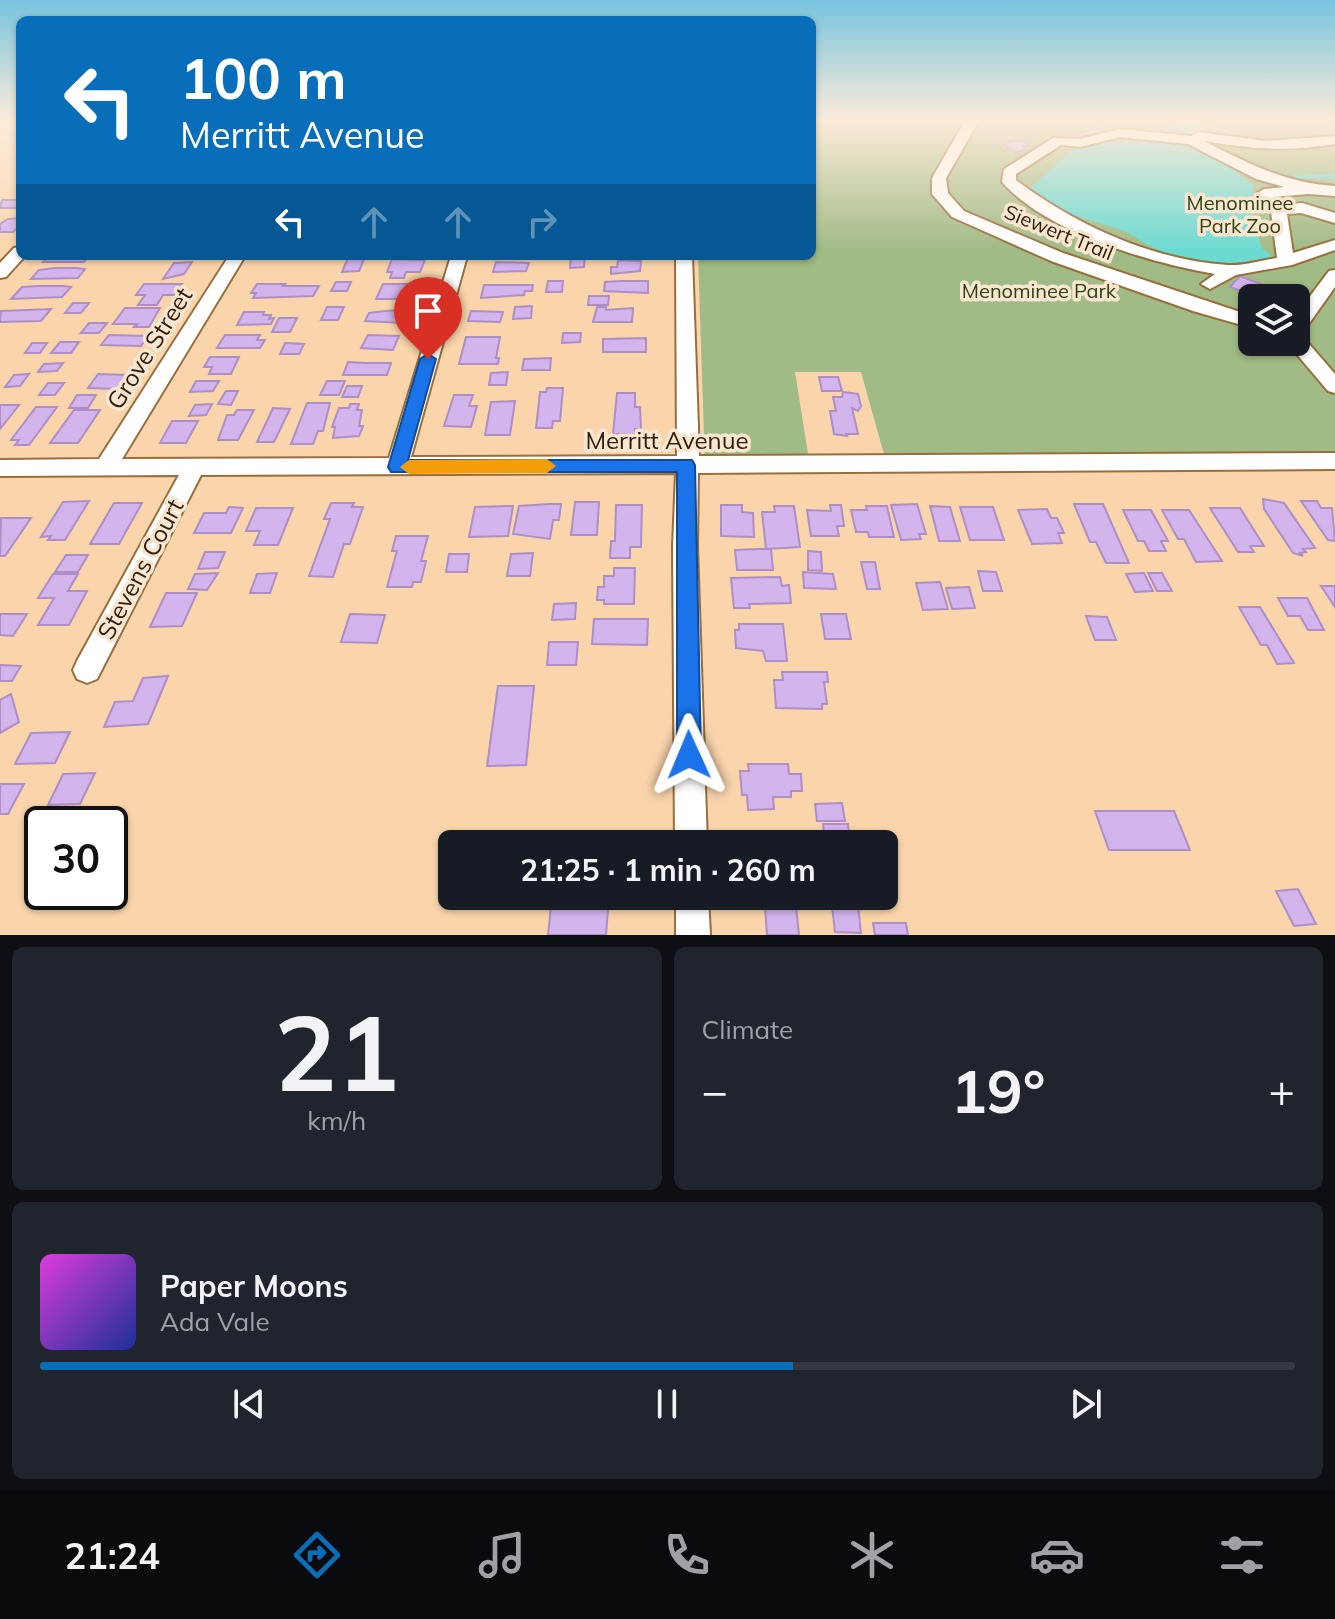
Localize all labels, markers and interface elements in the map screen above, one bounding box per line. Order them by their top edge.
text: 100 m [180,43,347,113]
icon: left [48,48,152,152]
text: Merritt Avenue [180,112,425,157]
park label: Menominee Park Zoo [1187,190,1293,238]
street label: Siewert Trail [1001,199,1117,265]
icon: left [268,200,312,244]
icon: ahead [352,200,396,244]
icon: ahead [436,200,480,244]
icon: right [520,200,564,244]
pin [394,277,462,359]
park label: Menominee Park [962,278,1117,303]
street label: Grove Street [100,282,198,414]
map controls [1238,284,1310,356]
button: layers [1238,284,1310,356]
icon: arrive [406,289,450,333]
street label: Merritt Avenue [585,425,749,455]
street label: Stevens Court [90,494,190,644]
position arrow [647,713,731,797]
speed limit sign: 30 [24,806,128,910]
text: 21:25 · 1 min · 260 m [520,851,816,889]
text: 21 [274,986,399,1117]
text: Climate [702,1013,793,1046]
text: 19° [951,1053,1046,1128]
text: − [702,1063,728,1118]
text: + [1269,1063,1295,1118]
text: km/h [307,1104,366,1137]
text: Paper Moons [160,1267,348,1305]
text: Ada Vale [160,1305,270,1338]
icon: previous [227,1382,271,1426]
icon: pause [645,1382,689,1426]
icon: next [1064,1382,1108,1426]
icon: directions [289,1527,345,1583]
icon: music [474,1527,530,1583]
icon: phone [659,1527,715,1583]
icon: climate [844,1527,900,1583]
icon: car [1029,1527,1085,1583]
icon: filters [1214,1527,1270,1583]
text: 21:24 [65,1533,160,1578]

